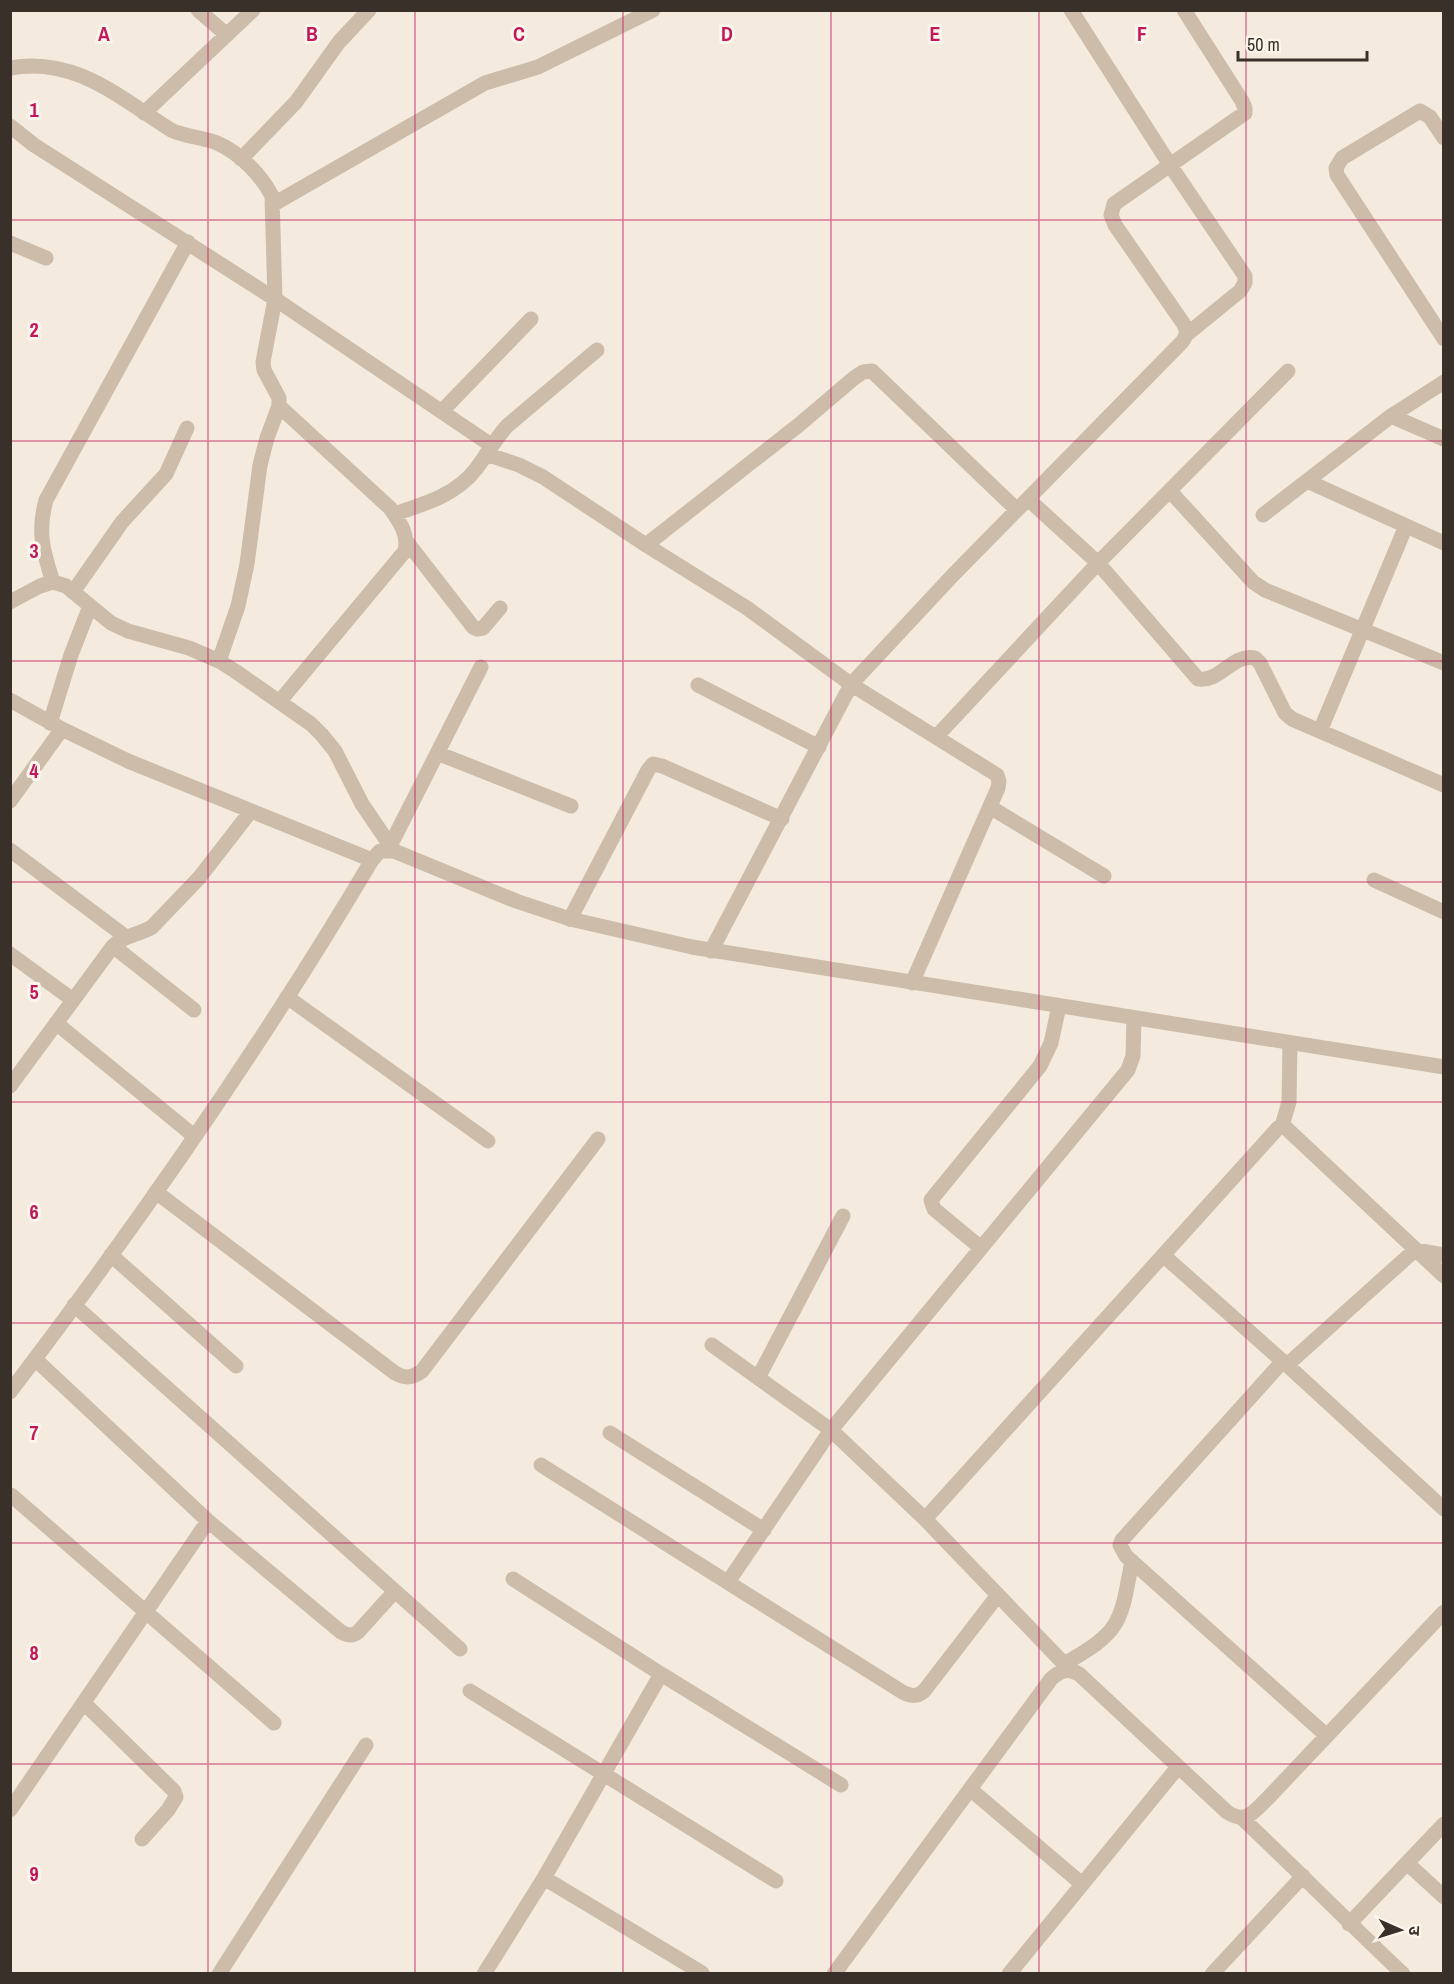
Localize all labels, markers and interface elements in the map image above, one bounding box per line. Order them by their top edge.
text: A [98,20,110,47]
text: B [306,20,318,47]
text: C [513,20,525,47]
text: D [721,20,733,47]
text: E [930,20,941,47]
text: F [1137,20,1147,47]
scale bar [1238,24,1367,62]
text: 50 m [1247,32,1280,57]
text: 1 [29,96,39,123]
text: 2 [29,316,39,343]
text: 3 [29,537,39,564]
text: 4 [29,757,39,784]
text: 5 [29,978,39,1005]
text: 6 [29,1198,39,1225]
text: 7 [29,1419,39,1446]
text: 8 [29,1639,39,1666]
text: 9 [29,1860,39,1887]
north arrow [1370,1900,1430,1960]
text: उ [1404,1926,1426,1937]

